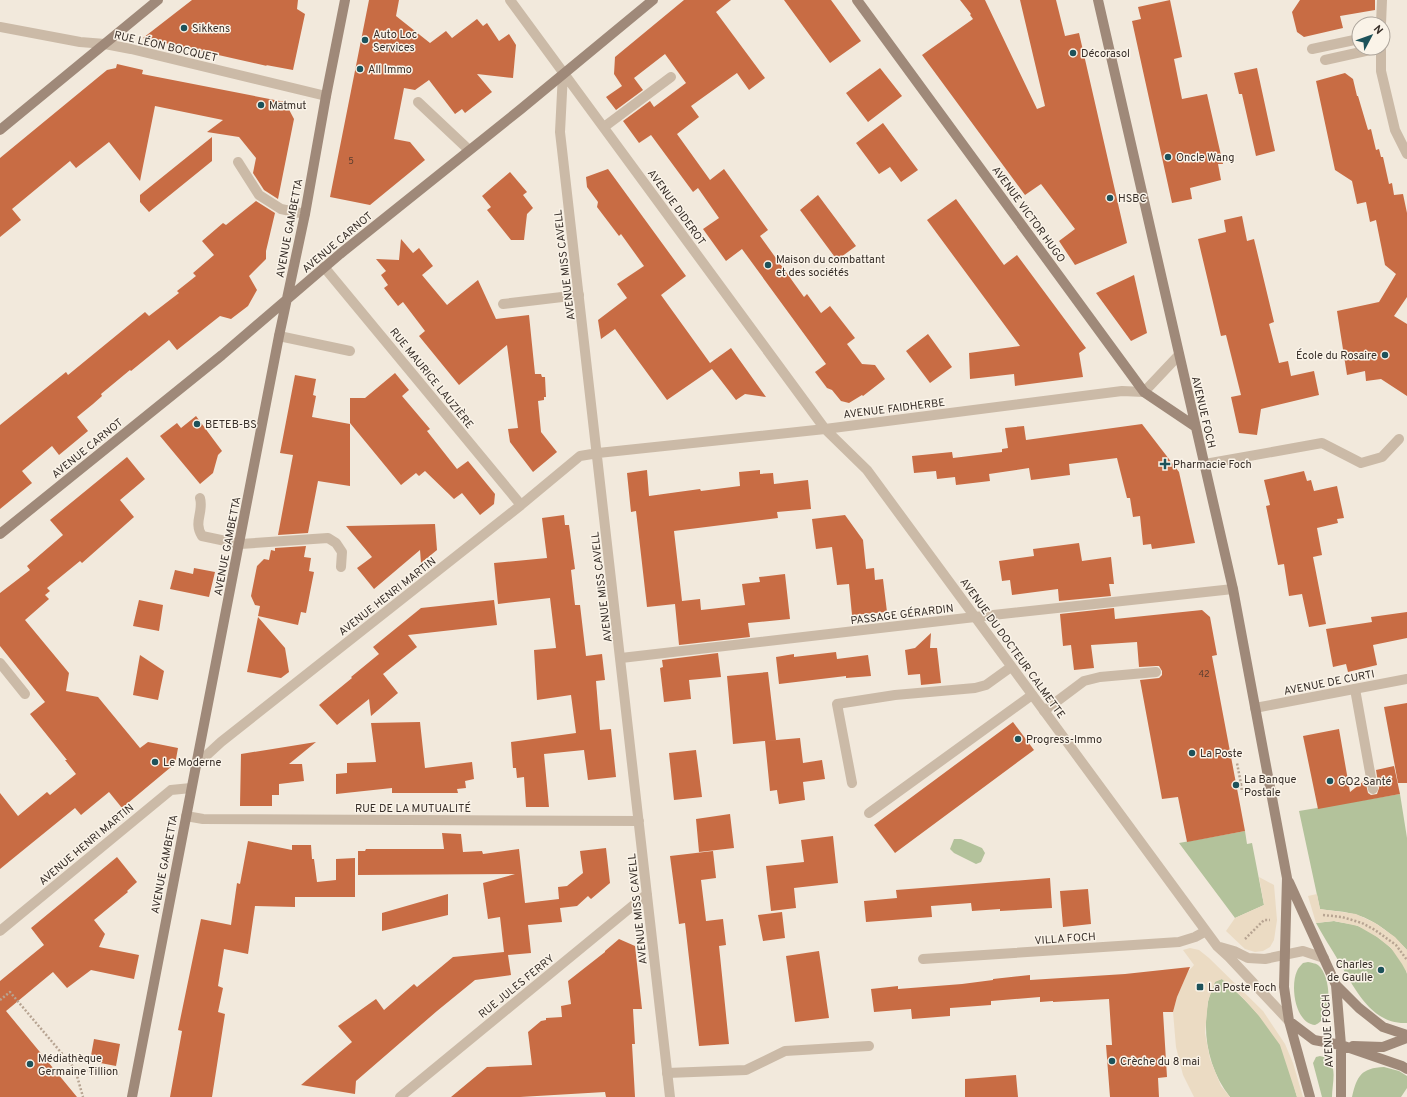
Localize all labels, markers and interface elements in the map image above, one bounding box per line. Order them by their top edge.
north arrow [1351,16,1391,56]
place label: Sikkens [192,22,230,36]
marker: Sikkens [179,23,189,33]
text: N [1370,23,1386,38]
street label: RUE LÉON BOCQUET [113,27,219,66]
place label: Auto Loc Services [373,28,417,55]
marker: Auto Loc Services [360,35,370,45]
place label: Décorasol [1081,47,1130,61]
marker: Décorasol [1068,48,1078,58]
place label: All Immo [368,63,412,77]
marker: All Immo [355,64,365,74]
place label: Matmut [269,99,307,113]
marker: Matmut [256,100,266,110]
place label: Oncle Wang [1176,151,1235,165]
marker: Oncle Wang [1163,152,1173,162]
house number: 5 [348,156,354,167]
street label: AVENUE VICTOR HUGO [988,164,1068,266]
street label: AVENUE DIDEROT [644,167,708,248]
street label: AVENUE GAMBETTA [273,177,306,279]
place label: HSBC [1118,192,1147,206]
marker: HSBC [1105,193,1115,203]
street label: AVENUE CARNOT [300,209,376,276]
street label: AVENUE MISS CAVELL [551,209,579,321]
place label: Maison du combattant et des sociétés [776,253,885,280]
marker: Maison du combattant et des sociétés [763,260,773,270]
street label: RUE MAURICE LAUZIÈRE [386,325,477,432]
place label: École du Rosaire [1296,348,1377,363]
marker: École du Rosaire [1380,350,1390,360]
street label: AVENUE FOCH [1188,375,1218,450]
street label: AVENUE FAIDHERBE [843,396,946,422]
street label: AVENUE CARNOT [49,416,126,482]
place label: BETEB-BS [205,418,257,432]
marker: BETEB-BS [192,419,202,429]
place label: Pharmacie Foch [1173,458,1252,472]
marker: Pharmacie Foch [1160,459,1170,469]
street label: AVENUE GAMBETTA [211,495,244,597]
street label: AVENUE MISS CAVELL [588,531,616,643]
street label: AVENUE HENRI MARTIN [336,554,439,639]
street label: AVENUE DU DOCTEUR CALMETTE [956,576,1068,722]
street label: PASSAGE GÉRARDIN [850,601,954,628]
street label: AVENUE DE CURTI [1283,667,1376,699]
house number: 42 [1198,669,1210,680]
place label: Progress-Immo [1026,733,1102,747]
marker: Progress-Immo [1013,734,1023,744]
place label: La Poste [1200,747,1243,761]
marker: La Poste [1187,748,1197,758]
place label: Le Moderne [163,756,222,770]
marker: Le Moderne [150,757,160,767]
place label: La Banque Postale [1244,773,1296,800]
place label: GO2 Santé [1338,775,1392,789]
marker: GO2 Santé [1325,776,1335,786]
marker: La Banque Postale [1231,780,1241,790]
street label: AVENUE HENRI MARTIN [36,801,137,889]
street label: RUE DE LA MUTUALITÉ [355,801,471,816]
street label: AVENUE GAMBETTA [148,813,181,915]
street label: AVENUE MISS CAVELL [625,853,651,965]
street label: VILLA FOCH [1034,930,1096,948]
street label: RUE JULES FERRY [476,952,557,1022]
place label: Charles de Gaulle [1327,958,1373,985]
marker: Charles de Gaulle [1376,965,1386,975]
place label: La Poste Foch [1208,981,1276,995]
marker: La Poste Foch [1195,982,1205,992]
street label: AVENUE FOCH [1319,994,1337,1068]
place label: Médiathèque Germaine Tillion [38,1052,118,1079]
place label: Crèche du 8 mai [1120,1055,1200,1069]
marker: Crèche du 8 mai [1107,1056,1117,1066]
marker: Médiathèque Germaine Tillion [25,1059,35,1069]

